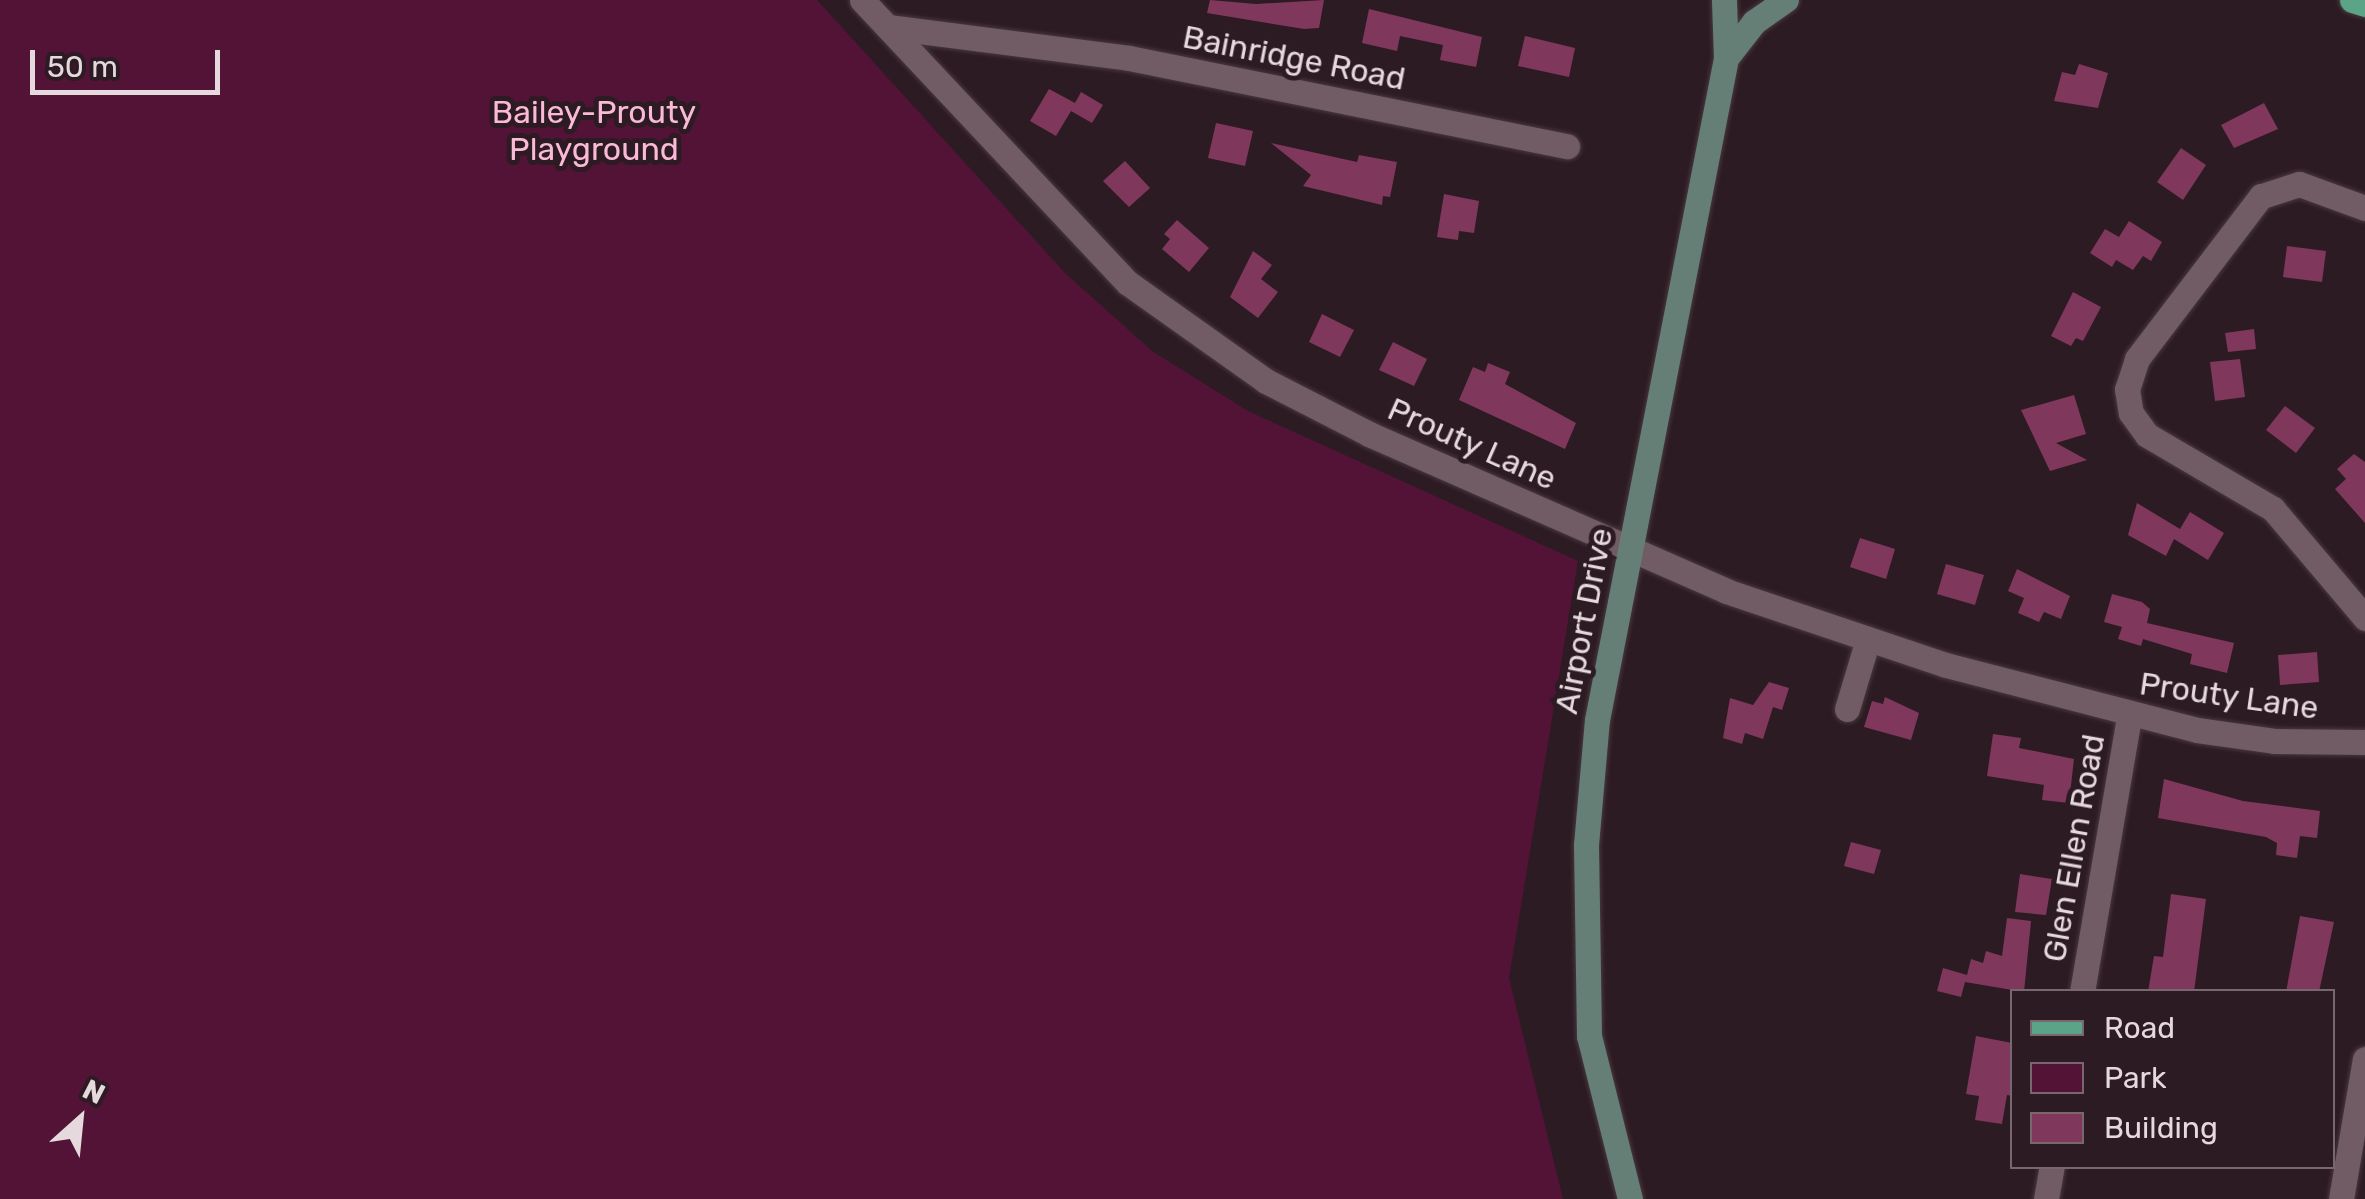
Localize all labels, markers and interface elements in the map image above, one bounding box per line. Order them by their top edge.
street label: Bainridge Road [1180,18,1408,98]
scale bar [35,30,225,92]
text: 50 m [47,49,118,85]
park label: Bailey-Prouty Playground [492,94,696,169]
street label: Prouty Lane [1382,390,1562,498]
street label: Airport Drive [1547,525,1621,717]
street label: Prouty Lane [2137,664,2321,728]
street label: Glen Ellen Road [2035,731,2113,965]
legend [2010,989,2335,1169]
text: Road [2104,1010,2175,1046]
text: Park [2104,1060,2166,1096]
north arrow [30,1069,130,1169]
text: N [77,1073,110,1111]
text: Building [2104,1110,2218,1146]

